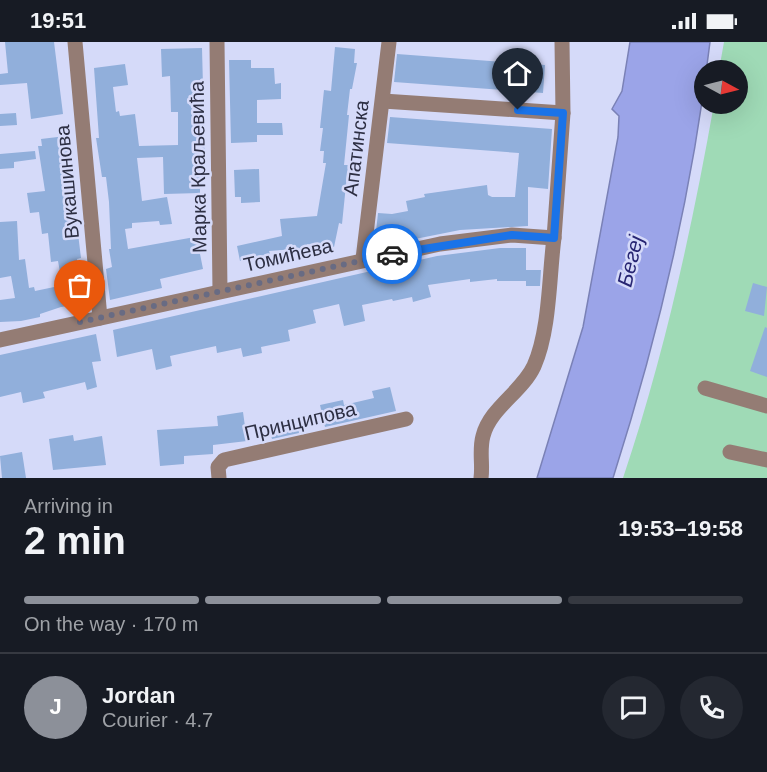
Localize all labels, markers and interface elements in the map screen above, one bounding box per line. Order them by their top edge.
text: 19:51 [30,8,86,33]
pin [492,48,543,110]
icon: home [501,57,534,90]
north arrow [694,60,748,114]
map controls [694,60,748,114]
street label: Марка Краљевића [185,80,211,253]
street label: Апатинска [339,98,373,197]
street label: Вукашинова [51,123,83,240]
courier [362,224,422,284]
water label: Бегеј [613,232,648,289]
street label: Томићева [241,234,335,276]
icon: car [376,238,409,271]
pin [54,260,105,322]
icon: bag [63,269,96,302]
street label: Принципова [242,397,359,445]
text: Arriving in [24,495,113,517]
text: 19:53–19:58 [618,516,743,541]
text: 2 min [24,519,126,562]
text: On the way · 170 m [24,613,199,635]
button: chat [602,676,665,739]
button: phone [680,676,743,739]
text: Jordan [102,683,175,708]
text: J [49,694,62,719]
text: Courier · 4.7 [102,709,213,731]

